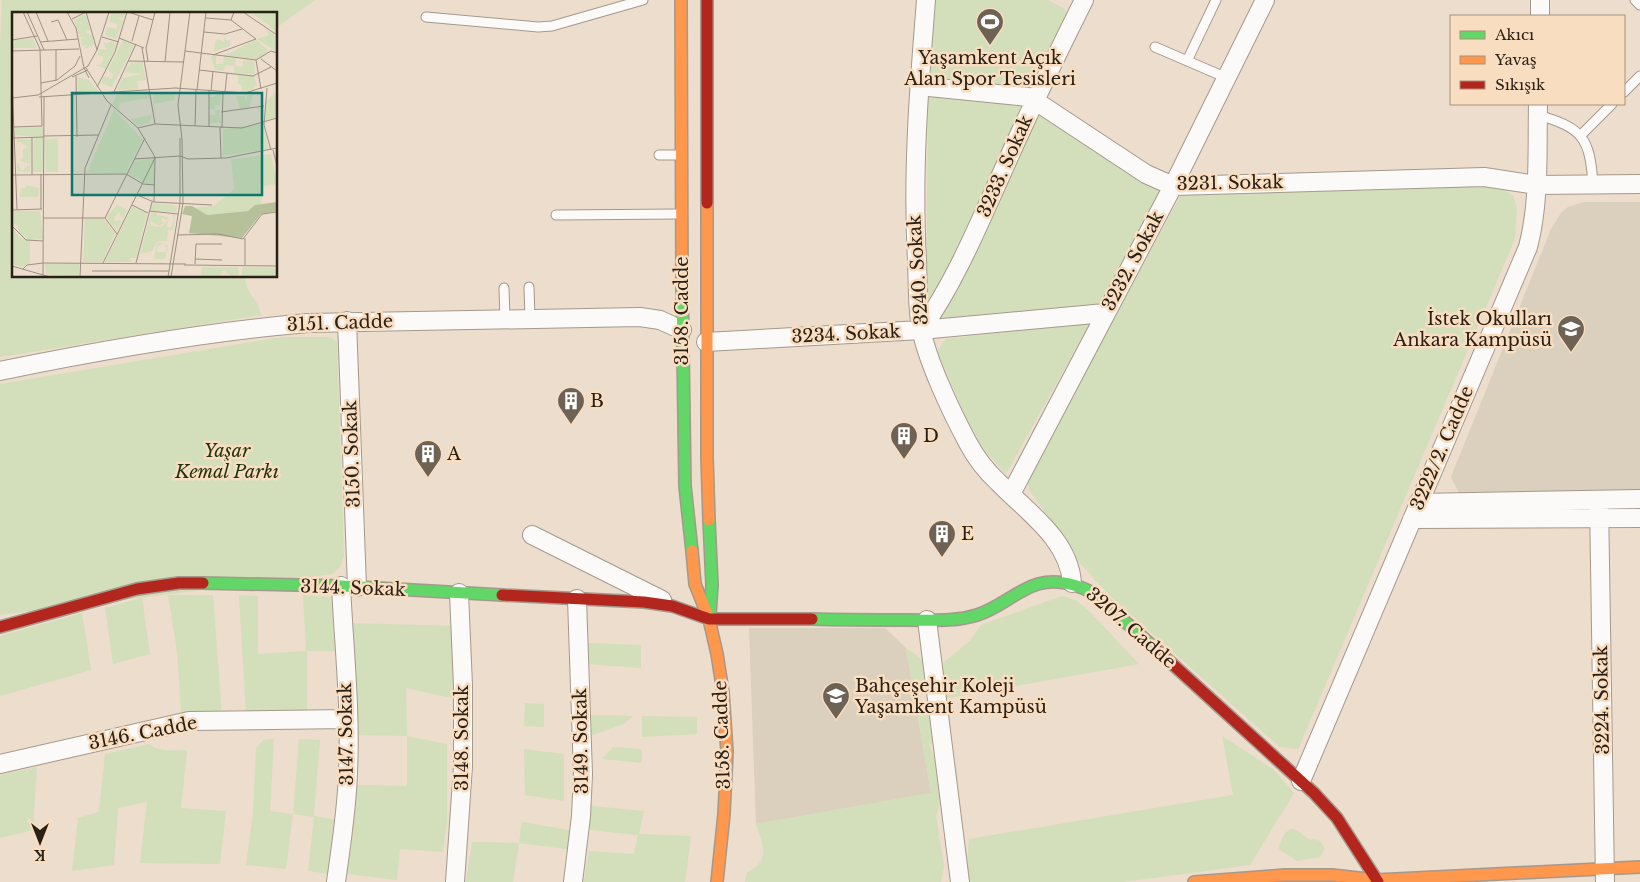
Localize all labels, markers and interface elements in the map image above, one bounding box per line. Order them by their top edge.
sports icon: Yaşamkent Açık Alan Spor Tesisleri [975,7,1005,46]
inset map [12,12,278,278]
legend [1450,15,1625,105]
text: Akıcı [1494,25,1534,44]
place label: Yaşamkent Açık Alan Spor Tesisleri [903,47,1076,90]
text: Yavaş [1494,50,1537,69]
text: Sıkışık [1495,75,1546,94]
street label: 3233. Sokak [973,111,1037,221]
street label: 3231. Sokak [1176,171,1284,195]
street label: 3232. Sokak [1098,207,1168,315]
street label: 3240. Sokak [903,214,933,326]
street label: 3158. Cadde [671,256,693,366]
place label: İstek Okulları Ankara Kampüsü [1392,307,1552,351]
street label: 3151. Cadde [286,310,394,336]
school or university icon: İstek Okulları Ankara Kampüsü [1556,314,1586,353]
street label: 3234. Sokak [791,320,901,348]
street label: 3222/2. Cadde [1406,383,1478,513]
building icon: B [556,386,586,425]
place label: B [590,390,604,412]
street label: 3150. Sokak [339,400,365,508]
building icon: D [889,421,919,460]
place label: D [923,425,939,447]
building icon: A [413,439,443,478]
park label: Yaşar Kemal Parkı [174,440,279,483]
place label: A [446,443,462,465]
building icon: E [927,519,957,558]
place label: E [961,523,974,545]
street label: 3144. Sokak [300,575,406,601]
street label: 3207. Cadde [1082,583,1180,673]
street label: 3224. Sokak [1590,645,1614,755]
place label: Bahçeşehir Koleji Yaşamkent Kampüsü [854,675,1047,718]
street label: 3158. Cadde [709,680,735,790]
school or university icon: Bahçeşehir Koleji Yaşamkent Kampüsü [821,681,851,720]
street label: 3147. Sokak [334,682,358,786]
street label: 3148. Sokak [451,685,473,791]
street label: 3149. Sokak [569,688,593,794]
street label: 3146. Cadde [87,712,199,754]
north arrow [15,817,65,867]
text: K [34,846,46,864]

